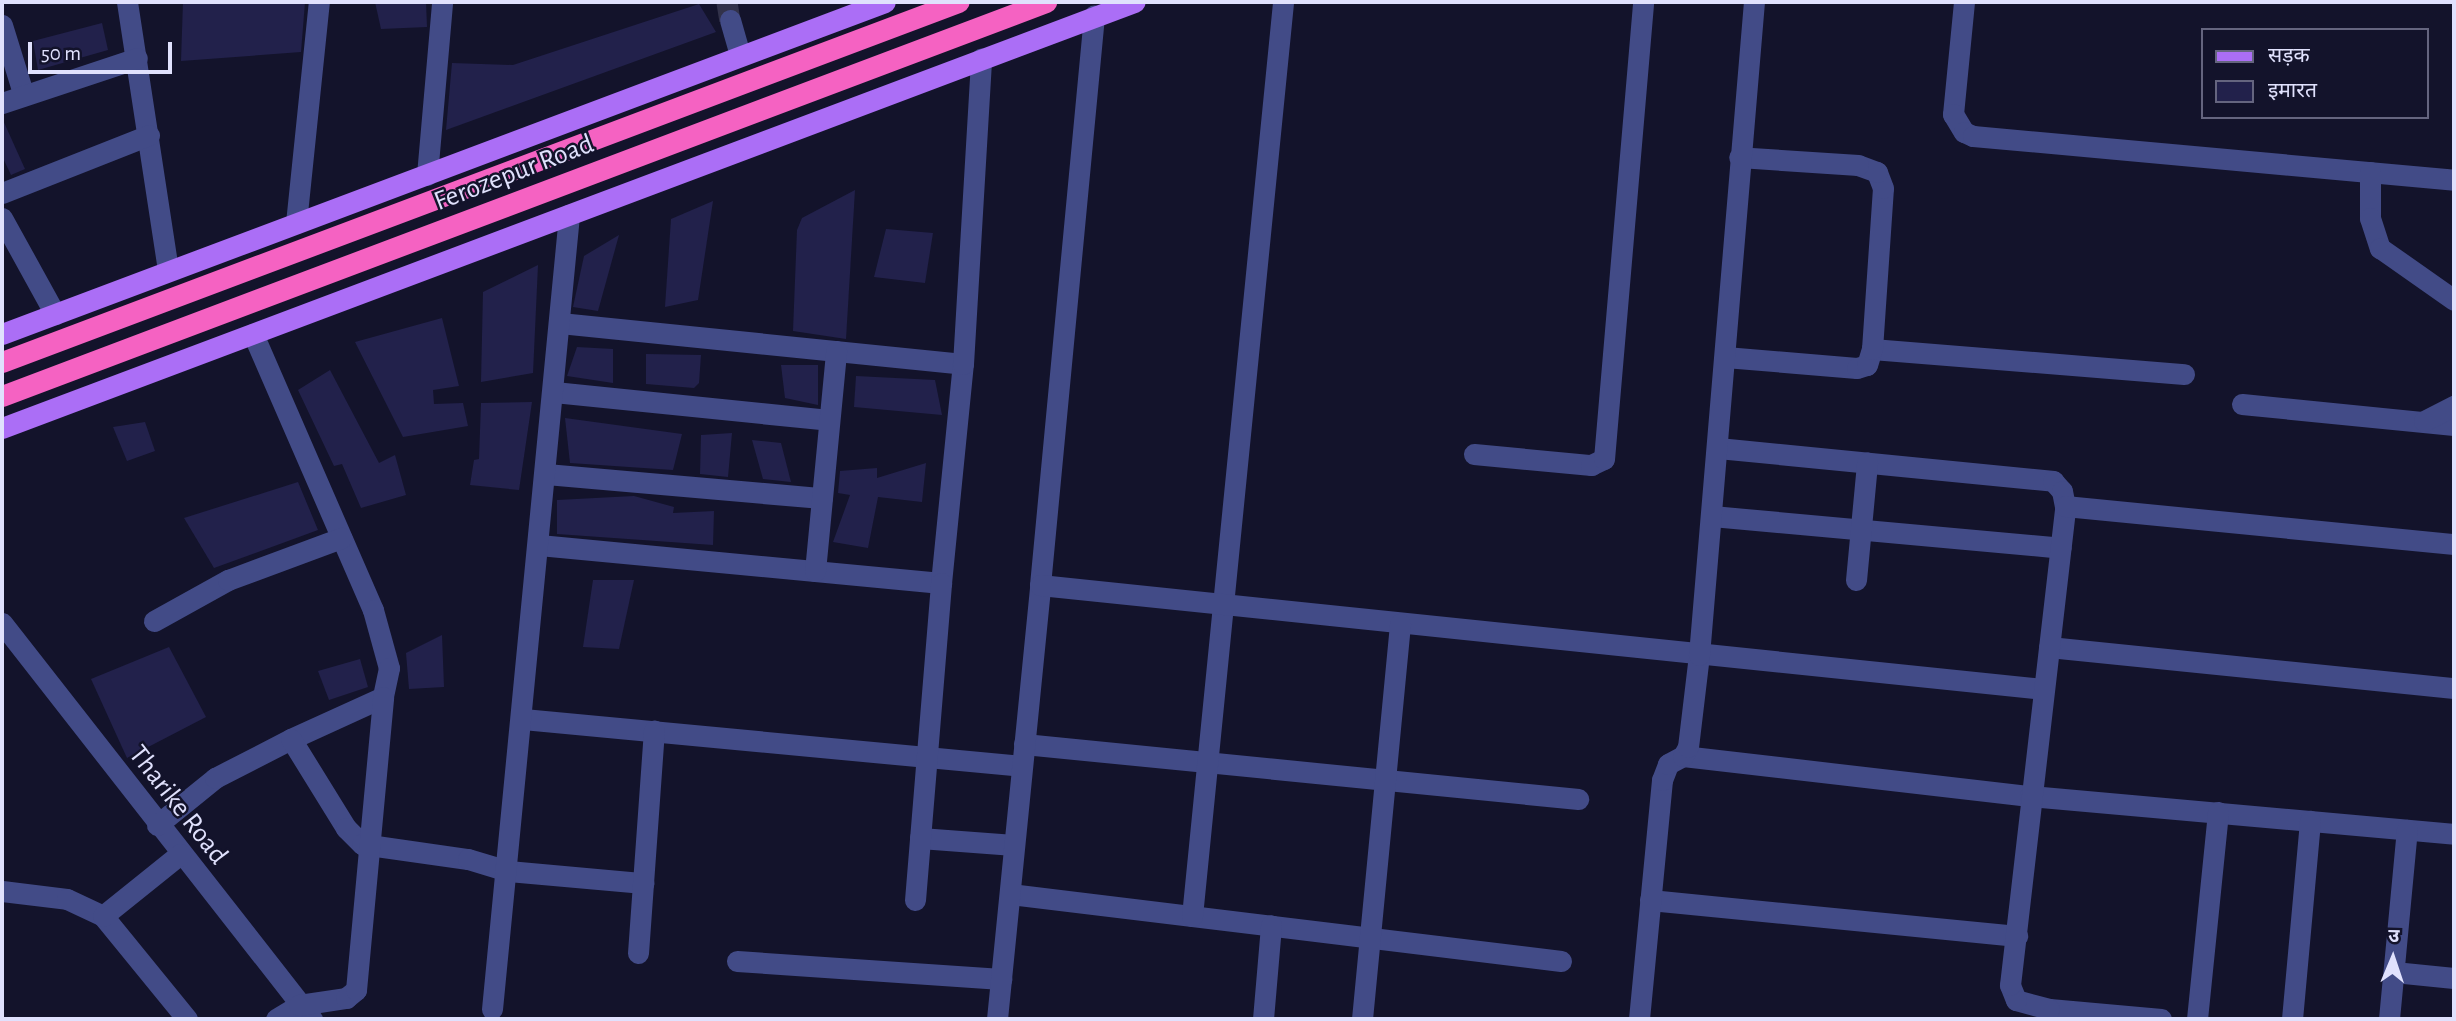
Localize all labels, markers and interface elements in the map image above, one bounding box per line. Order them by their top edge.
scale bar [32,28,175,72]
legend [2200,28,2428,119]
text: 50 m [41,43,81,64]
text: सड़क [2268,45,2310,66]
text: इमारत [2268,80,2317,101]
street label: Ferozepur Road [430,127,598,219]
street label: Tharike Road [121,739,235,871]
north arrow [2358,923,2428,993]
text: उ [2388,927,2400,946]

